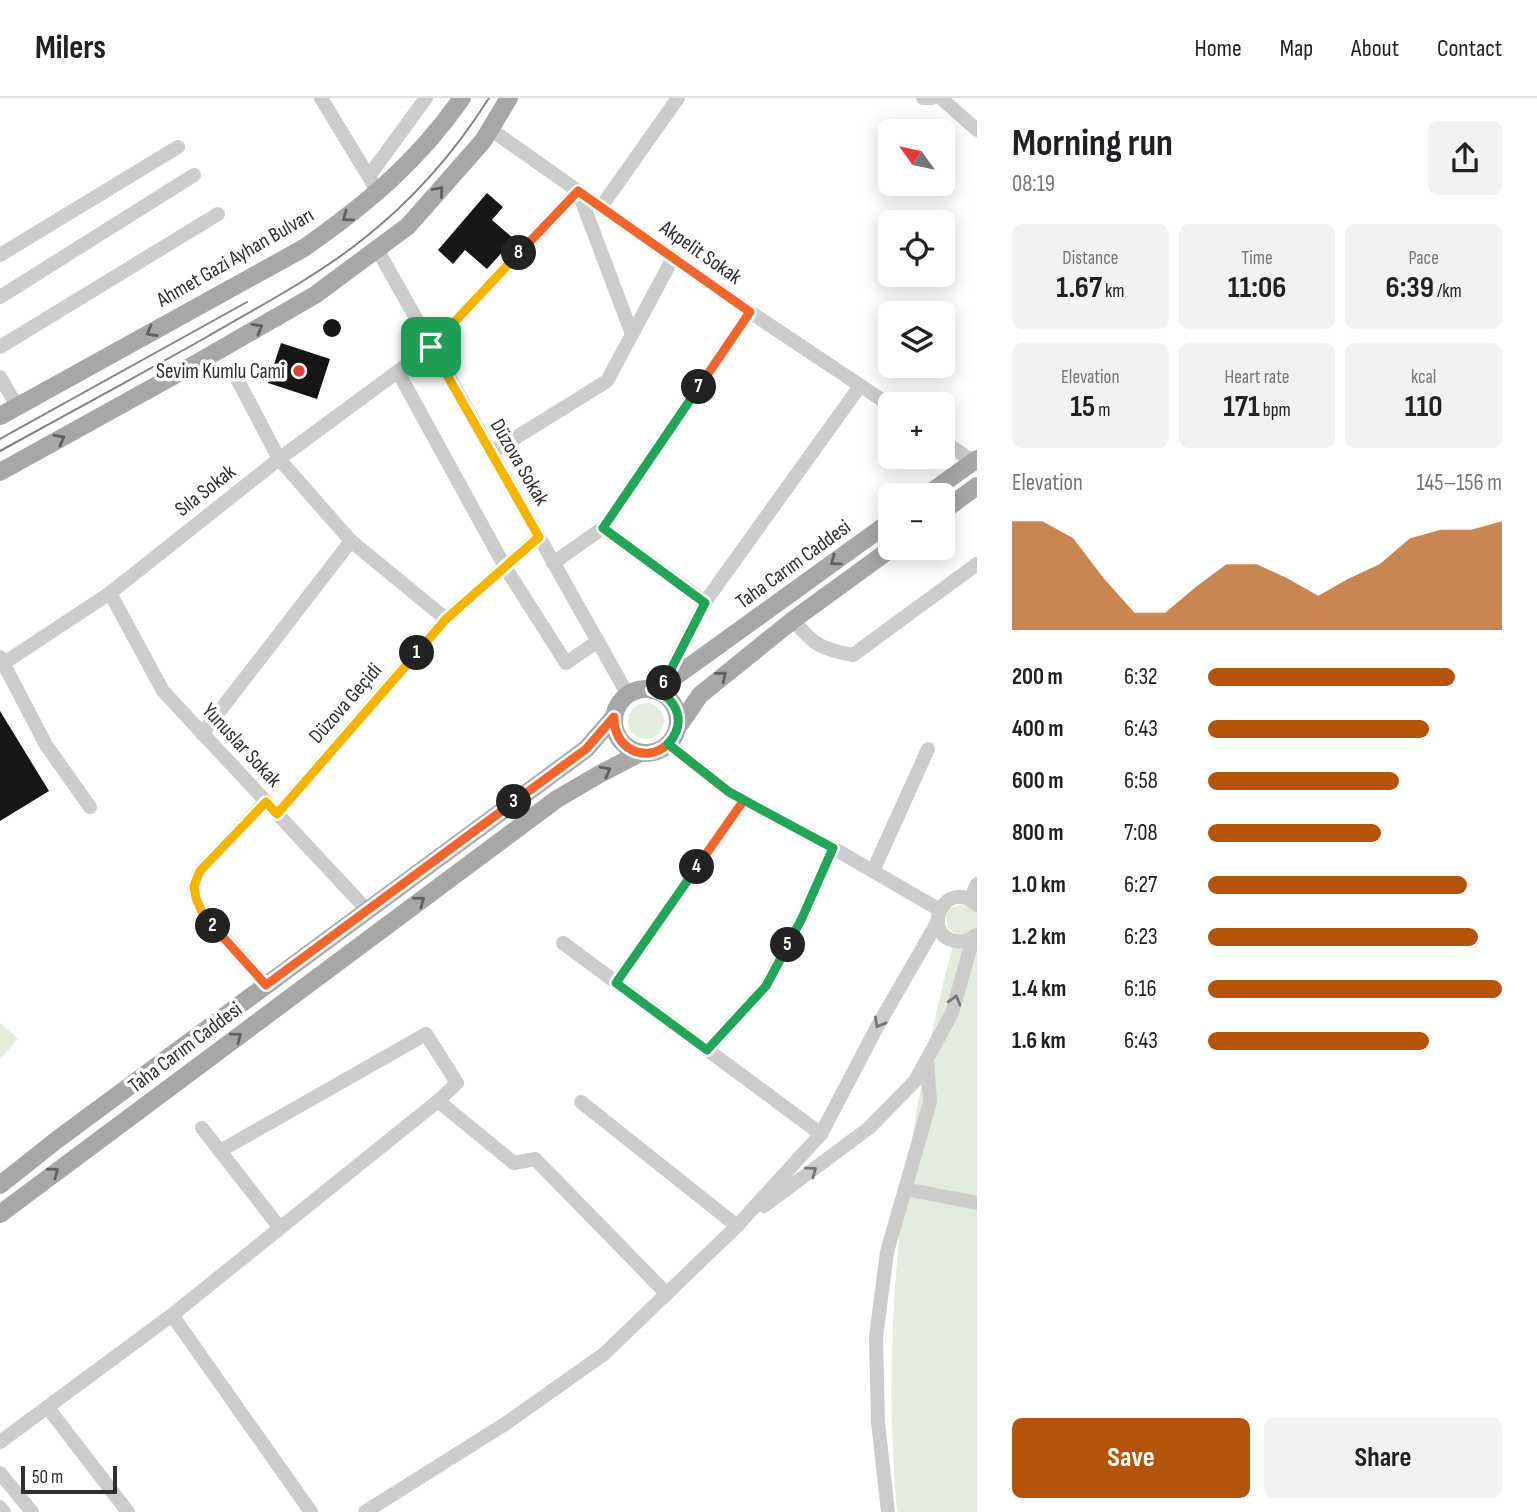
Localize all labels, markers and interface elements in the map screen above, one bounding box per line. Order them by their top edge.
text: Milers [35,28,106,68]
text: Home [1194,34,1242,63]
text: Map [1280,34,1313,63]
text: About [1351,34,1399,63]
text: Contact [1437,34,1502,63]
north arrow [878,119,956,196]
map controls [878,119,955,560]
text: Morning run [1012,121,1173,166]
button: share [1428,121,1502,195]
text: 08:19 [1012,170,1055,198]
one-way arrow [431,186,443,199]
street label: Ahmet Gazi Ayhan Bulvarı [151,202,318,313]
one-way arrow [342,209,355,222]
button: locate [878,210,955,287]
street label: Akpelit Sokak [654,215,746,290]
pin: 8 [502,236,536,270]
text: 8 [514,241,523,264]
text: Distance [1062,247,1118,270]
text: Time [1241,247,1273,270]
text: Pace [1409,247,1439,270]
text: 1.67 [1056,270,1102,306]
text: 11:06 [1228,270,1286,306]
text: 6:39 [1386,270,1434,306]
text: km [1102,280,1125,303]
text: /km [1434,280,1462,303]
button: layers [878,301,955,378]
pin [401,317,461,377]
one-way arrow [251,323,264,336]
one-way arrow [145,324,158,337]
icon: arrive [412,328,450,366]
place label: Sevim Kumlu Cami [156,359,285,384]
marker: Sevim Kumlu Cami [291,363,307,379]
text: Elevation [1061,366,1120,389]
text: Heart rate [1225,366,1289,389]
text: kcal [1411,366,1436,389]
pin: 7 [682,370,716,404]
text: 7 [694,375,703,398]
text: 15 [1070,389,1095,425]
text: 171 [1223,389,1260,425]
text: 110 [1405,389,1443,425]
button: + [878,392,955,469]
text: m [1095,399,1110,422]
text: bpm [1260,399,1291,422]
street label: Düzova Sokak [485,414,554,510]
one-way arrow [53,434,65,447]
street label: Sıla Sokak [170,459,241,522]
text: Elevation [1012,469,1083,497]
text: 145–156 m [1416,469,1502,497]
button: − [878,483,955,560]
street label: Taha Carım Caddesi [731,514,856,614]
one-way arrow [830,553,843,566]
pin: 1 [400,636,434,670]
text: 1 [413,641,420,664]
street label: Düzova Geçidi [304,658,387,749]
text: 200 m [1012,663,1063,691]
text: 6:32 [1124,663,1158,691]
pin: 6 [646,666,682,700]
text: 6 [659,671,668,694]
one-way arrow [715,672,727,685]
street label: Yunuslar Sokak [197,698,287,792]
text: 400 m [1012,715,1063,743]
text: 6:43 [1124,715,1158,743]
one-way arrow [599,765,611,779]
text: 600 m [1012,767,1064,795]
text: 6:58 [1124,767,1158,795]
pin: 3 [496,784,532,820]
text: 3 [509,790,518,813]
text: 800 m [1012,819,1064,847]
text: 7:08 [1124,819,1158,847]
pin: 4 [680,850,714,884]
text: 4 [692,855,701,878]
text: 1.0 km [1012,871,1066,899]
text: 6:27 [1124,871,1157,899]
one-way arrow [412,897,425,910]
pin: 2 [196,908,230,944]
text: 2 [208,914,217,937]
text: 1.2 km [1012,923,1066,951]
text: 6:23 [1124,923,1158,951]
pin: 5 [770,928,806,962]
text: 5 [783,933,792,956]
text: 1.4 km [1012,975,1066,1003]
text: 6:16 [1124,975,1157,1003]
one-way arrow [947,995,962,1007]
street label: Taha Carım Caddesi [124,997,247,1098]
one-way arrow [874,1015,887,1028]
text: 1.6 km [1012,1027,1066,1055]
text: 6:43 [1124,1027,1158,1055]
one-way arrow [229,1033,242,1045]
one-way arrow [804,1166,817,1179]
one-way arrow [47,1168,59,1181]
button: Save [1012,1418,1250,1498]
button: Share [1264,1418,1502,1498]
scale bar [21,1463,117,1495]
text: 50 m [32,1466,63,1489]

